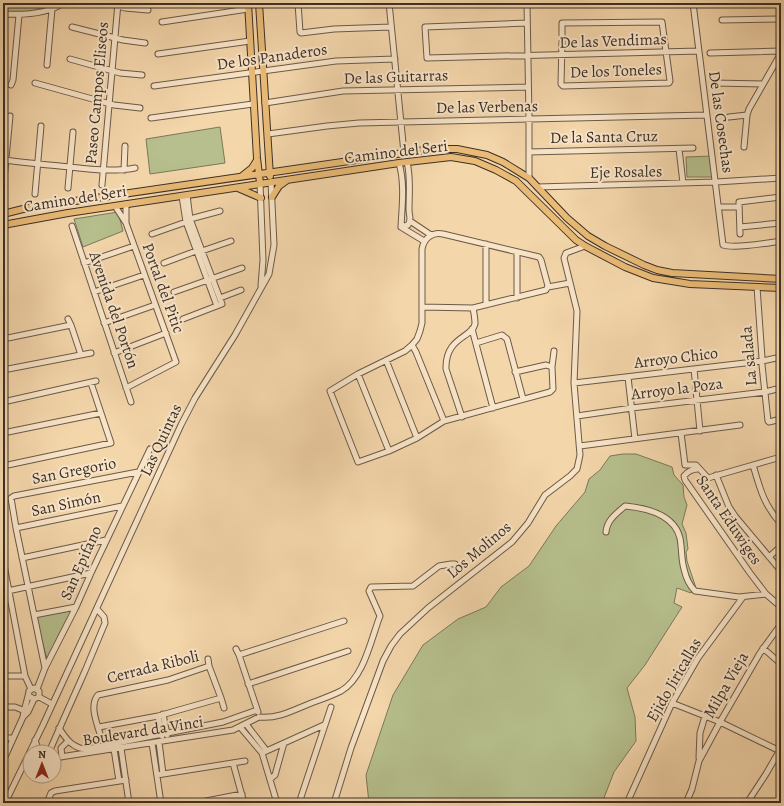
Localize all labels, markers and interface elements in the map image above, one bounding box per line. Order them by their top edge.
street label: Paseo Campos Eliseos [80,21,114,165]
street label: De las Vendimas [559,28,667,54]
street label: De los Panaderos [215,38,329,76]
street label: De los Toneles [570,58,662,84]
street label: De las Guitarras [343,64,449,90]
street label: De las Cosechas [703,69,739,175]
street label: De las Verbenas [436,95,538,119]
street label: De la Santa Cruz [550,125,658,149]
street label: Camino del Seri [343,135,449,169]
street label: Eje Rosales [590,160,662,184]
street label: Camino del Seri [22,180,128,218]
street label: Portal del Pitic [136,240,190,336]
street label: Avenida del Portón [83,248,144,372]
street label: La salada [735,325,763,387]
street label: Arroyo Chico [632,342,719,374]
street label: Arroyo la Poza [629,372,725,406]
street label: Las Quintas [135,400,187,480]
street label: San Gregorio [30,452,118,490]
street label: Santa Eduwiges [691,471,767,569]
street label: San Simón [29,486,103,522]
street label: Los Molinos [442,516,516,584]
street label: San Epifano [55,522,107,604]
street label: Ejido Jiricallas [641,634,707,726]
street label: Cerrada Riboli [105,645,201,689]
street label: Milpa Vieja [698,647,754,722]
street label: Boulevard da Vinci [81,711,205,751]
north arrow [22,744,62,784]
text: N [38,747,46,762]

